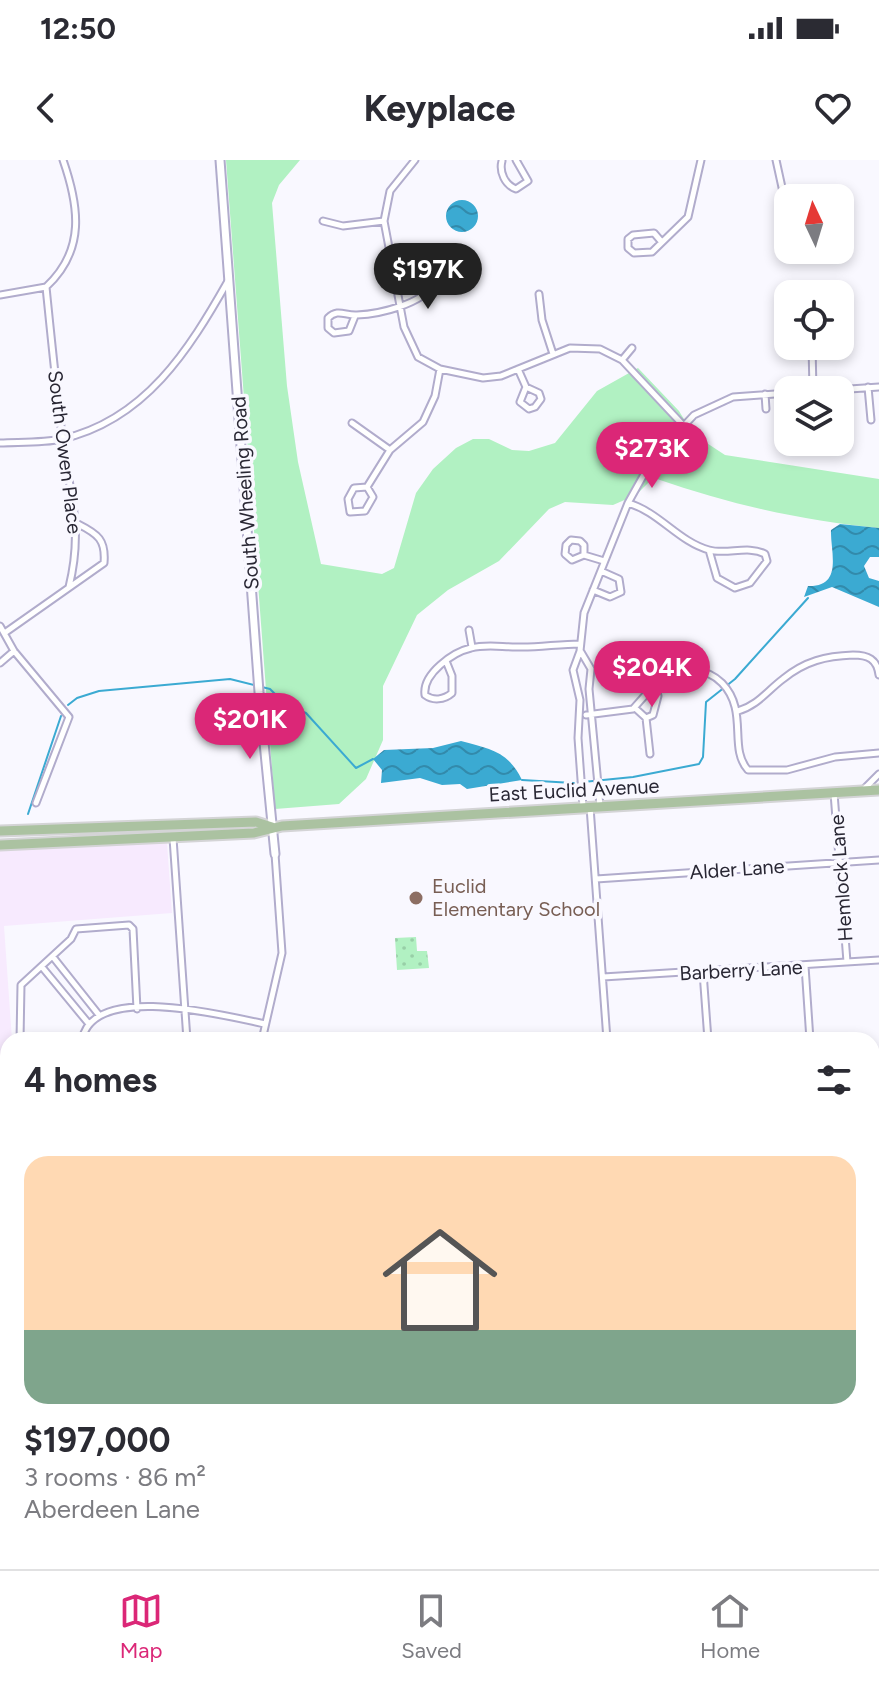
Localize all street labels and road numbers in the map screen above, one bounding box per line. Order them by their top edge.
street label: South Owen Place [43,369,87,535]
street label: South Wheeling Road [226,395,264,591]
street label: East Euclid Avenue [488,774,660,806]
street label: Hemlock Lane [825,814,857,942]
street label: Alder Lane [689,854,785,884]
street label: Barberry Lane [679,955,803,985]

